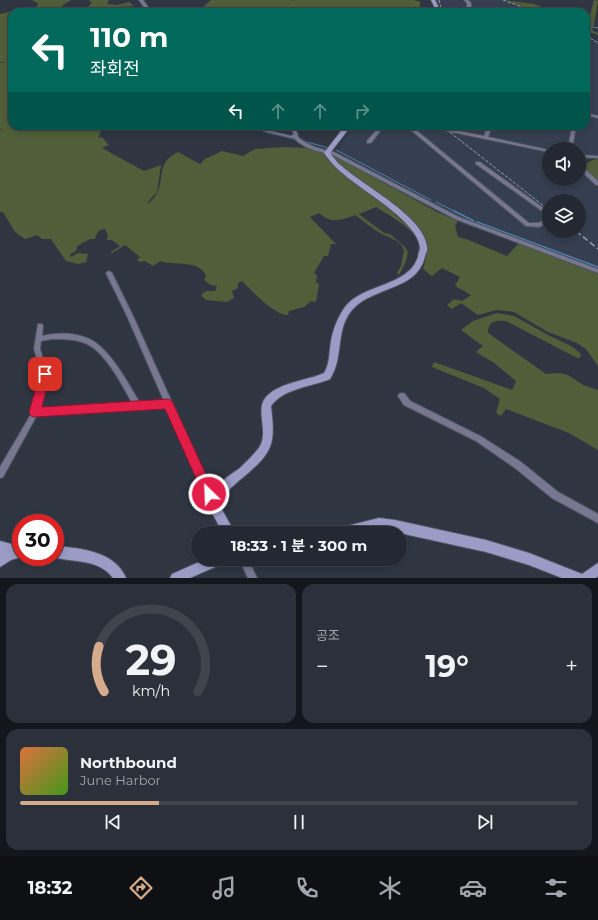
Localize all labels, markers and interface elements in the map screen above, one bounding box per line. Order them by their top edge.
text: 110 m [90,20,168,54]
icon: left [24,24,76,76]
text: 좌회전 [90,58,140,80]
icon: left [225,100,247,122]
icon: ahead [267,100,289,122]
icon: ahead [309,100,331,122]
icon: right [351,100,373,122]
map controls [542,142,586,238]
button: sound [542,142,586,186]
button: layers [542,194,586,238]
pin [28,357,62,391]
icon: arrive [34,363,56,385]
position arrow [188,473,230,515]
speed limit sign: 30 [12,514,64,566]
text: 18:33 · 1 분 · 300 m [231,536,367,555]
text: 공조 [316,627,340,643]
text: 29 [125,634,177,684]
text: 19° [425,648,469,685]
text: − [316,653,329,680]
text: + [565,653,578,680]
text: km/h [132,681,170,699]
text: Northbound [80,753,177,772]
text: June Harbor [80,772,161,788]
icon: previous [102,811,124,833]
icon: pause [288,811,310,833]
icon: next [474,811,496,833]
icon: directions [127,874,155,902]
icon: music [210,874,238,902]
icon: phone [293,874,321,902]
icon: climate [376,874,404,902]
icon: car [459,874,487,902]
icon: filters [542,874,570,902]
text: 18:32 [28,877,72,899]

